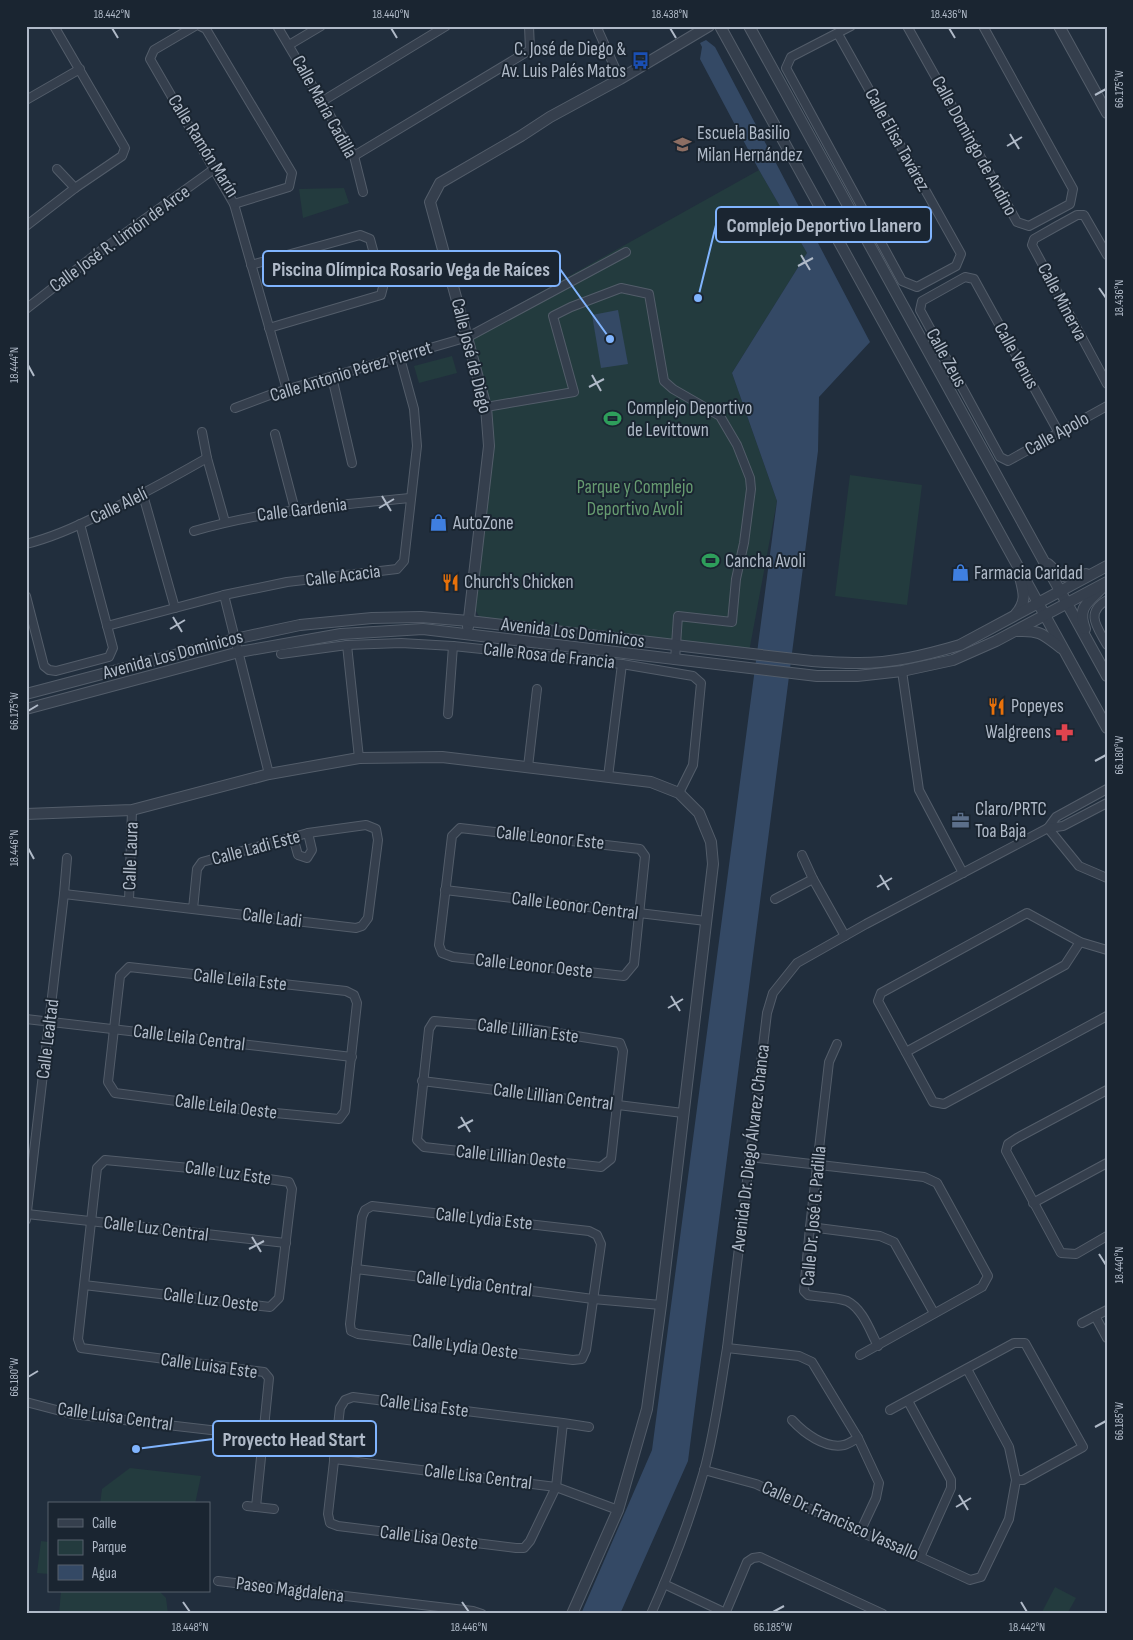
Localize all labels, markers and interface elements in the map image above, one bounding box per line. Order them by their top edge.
text: 18.442°N [94,7,130,22]
text: 18.440°N [373,7,409,22]
text: 18.438°N [652,7,688,22]
text: 18.436°N [931,7,967,22]
place label: C. José de Diego & Av. Luis Palés Matos [501,38,626,83]
bus stop icon: C. José de Diego & Av. Luis Palés Matos [630,50,650,70]
street label: Calle María Cadilla [286,52,362,162]
text: 66.175°W [1112,70,1127,108]
street label: Calle Domingo de Andino [926,72,1022,220]
street label: Calle Elisa Tavárez [859,85,935,196]
street label: Calle Ramón Marín [162,90,244,202]
place label: Escuela Basilio Milan Hernández [697,122,803,167]
school or university icon: Escuela Basilio Milan Hernández [673,134,693,154]
street label: Calle José R. Limón de Arce [45,180,195,298]
callout: Complejo Deportivo Llanero [716,207,931,242]
text: Complejo Deportivo Llanero [727,214,921,238]
callout: Piscina Olímpica Rosario Vega de Raíces [263,251,560,286]
text: Piscina Olímpica Rosario Vega de Raíces [272,258,550,282]
street label: Calle Minerva [1032,259,1092,345]
text: 18.436°N [1112,280,1127,316]
street label: Calle José de Diego [446,296,496,416]
street label: Calle Venus [988,319,1044,393]
street label: Calle Zeus [920,325,972,392]
street label: Calle Antonio Pérez Pierret [267,336,435,408]
text: 18.444°N [7,347,22,383]
place label: Complejo Deportivo de Levittown [627,397,752,442]
street label: Calle Apolo [1021,407,1093,461]
sports icon: Complejo Deportivo de Levittown [603,409,623,429]
park label: Parque y Complejo Deportivo Avoli [577,476,693,521]
street label: Calle Alelí [87,482,152,530]
street label: Calle Gardenia [256,493,348,527]
place label: AutoZone [452,512,514,535]
shop icon: AutoZone [429,513,449,533]
place label: Cancha Avoli [725,550,806,573]
sports icon: Cancha Avoli [701,551,721,571]
street label: Calle Acacia [304,560,382,592]
place label: Farmacia Caridad [974,562,1083,585]
shop icon: Farmacia Caridad [950,563,970,583]
place label: Church's Chicken [464,571,574,594]
restaurant icon: Church's Chicken [440,572,460,592]
street label: Avenida Los Dominicos [499,613,646,653]
street label: Avenida Los Dominicos [99,625,246,685]
street label: Calle Rosa de Francia [482,638,616,674]
text: 66.175°W [7,692,22,730]
place label: Popeyes [1011,695,1064,718]
restaurant icon: Popeyes [987,696,1007,716]
place label: Walgreens [985,721,1051,744]
pharmacy icon: Walgreens [1055,722,1075,742]
text: 66.180°W [1112,735,1127,774]
place label: Claro/PRTC Toa Baja [975,798,1047,843]
office icon: Claro/PRTC Toa Baja [951,810,971,830]
street label: Calle Laura [118,821,144,891]
street label: Calle Leonor Este [495,821,605,855]
street label: Calle Ladi Este [209,825,303,871]
text: 18.446°N [7,830,22,866]
street label: Calle Leonor Central [510,887,640,925]
street label: Calle Ladi [241,903,303,933]
street label: Calle Leonor Oeste [474,948,594,984]
street label: Calle Leila Este [192,964,288,996]
street label: Calle Lealtad [32,998,64,1080]
street label: Calle Lillian Este [476,1013,580,1049]
street label: Calle Leila Central [132,1020,246,1056]
street label: Avenida Dr. Diego Álvarez Chanca [727,1043,775,1254]
street label: Calle Lillian Central [492,1078,614,1116]
street label: Calle Leila Oeste [174,1089,278,1125]
street label: Calle Lillian Oeste [455,1140,567,1174]
street label: Calle Dr. José G. Padilla [796,1145,832,1287]
street label: Calle Luz Este [183,1156,273,1190]
street label: Calle Lydia Este [434,1202,534,1236]
street label: Calle Luz Central [102,1211,210,1247]
text: 18.440°N [1112,1247,1127,1283]
street label: Calle Lydia Central [415,1266,533,1302]
street label: Calle Luz Oeste [162,1283,260,1317]
street label: Calle Lydia Oeste [411,1329,519,1365]
street label: Calle Luisa Este [159,1348,259,1384]
text: 66.180°W [7,1357,22,1396]
street label: Calle Lisa Este [378,1389,470,1423]
street label: Calle Luisa Central [56,1398,174,1436]
text: 66.185°W [1112,1402,1127,1440]
callout: Proyecto Head Start [213,1421,376,1456]
text: Proyecto Head Start [222,1428,366,1452]
street label: Calle Lisa Central [423,1459,533,1495]
street label: Calle Dr. Francisco Vassallo [758,1476,922,1566]
legend [48,1502,210,1592]
text: Calle [92,1514,116,1533]
street label: Calle Lisa Oeste [379,1521,479,1555]
text: Parque [92,1538,127,1557]
text: Agua [91,1564,117,1583]
street label: Paseo Magdalena [235,1572,345,1608]
text: 18.448°N [172,1620,208,1635]
text: 18.446°N [451,1620,487,1635]
text: 66.185°W [754,1620,792,1635]
text: 18.442°N [1009,1620,1045,1635]

